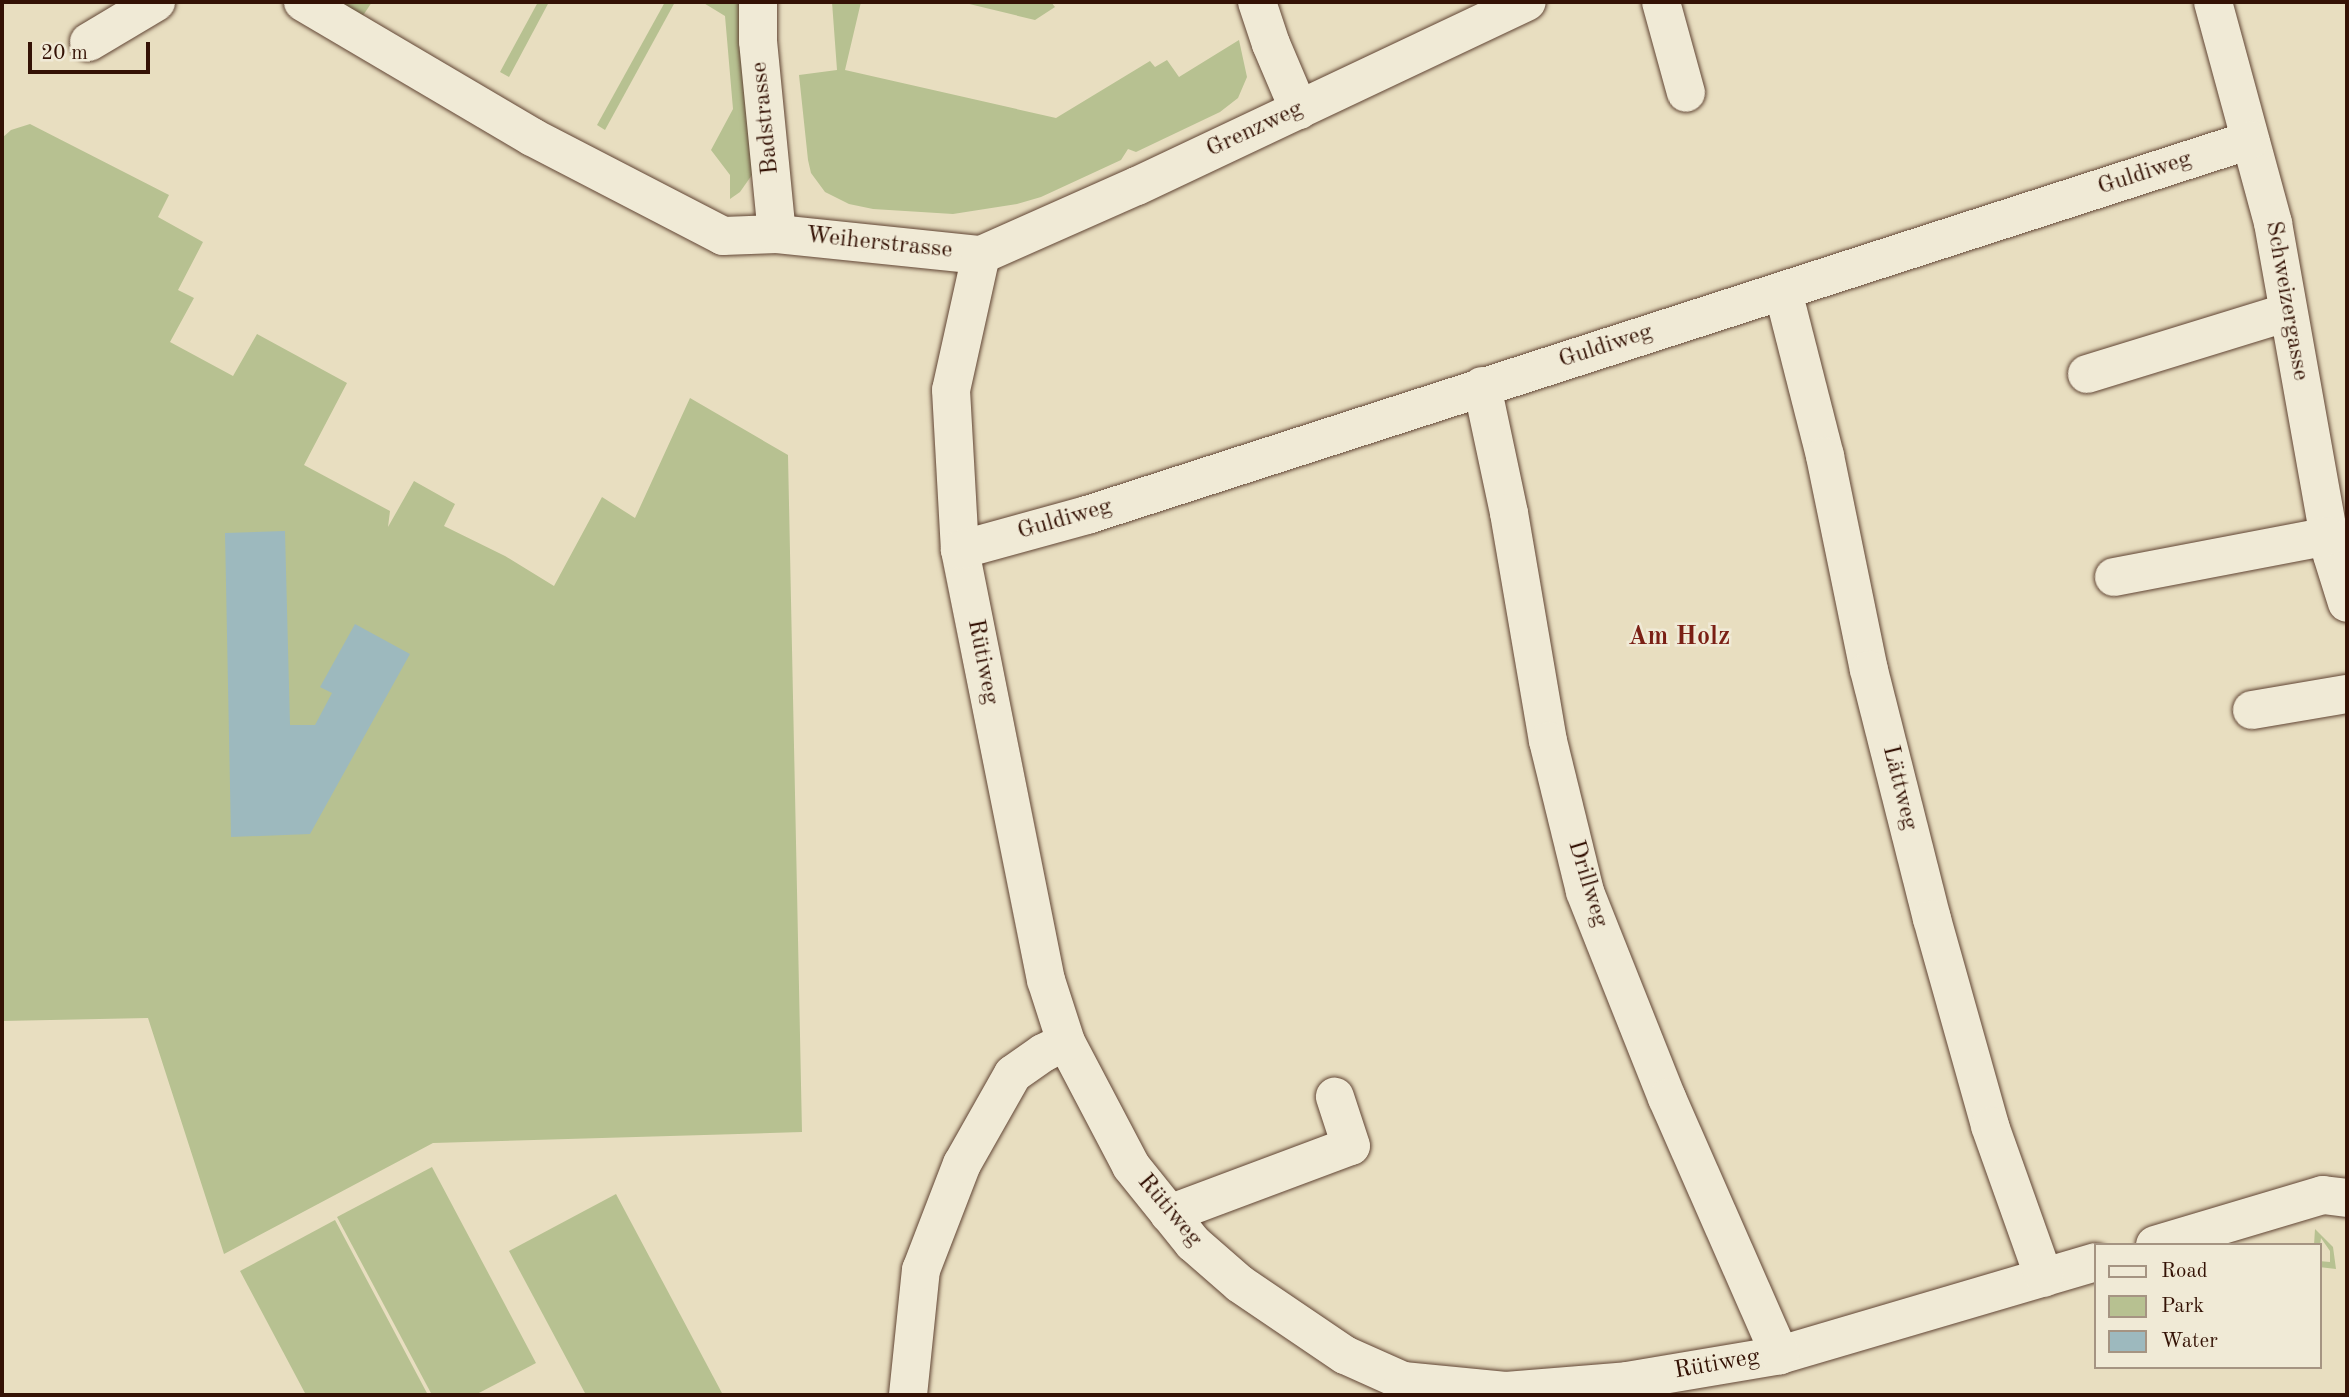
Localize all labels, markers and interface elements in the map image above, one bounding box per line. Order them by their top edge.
scale bar [32,28,154,72]
text: 20 m [41,43,88,64]
street label: Badstrasse [746,60,786,176]
street label: Grenzweg [1202,95,1308,165]
street label: Guldiweg [2094,145,2196,203]
street label: Schweizergasse [2258,219,2314,383]
street label: Weiherstrasse [804,222,954,266]
street label: Guldiweg [1555,318,1657,376]
street label: Guldiweg [1014,493,1116,547]
street label: Rütiweg [960,617,1004,707]
district label: Am Holz [1628,622,1730,654]
street label: Lättweg [1875,743,1923,833]
street label: Drillweg [1560,837,1614,931]
street label: Rütiweg [1130,1169,1208,1253]
legend [2094,1243,2321,1369]
text: Road [2161,1261,2208,1282]
text: Park [2161,1296,2204,1317]
text: Water [2161,1331,2218,1352]
street label: Rütiweg [1672,1343,1762,1387]

